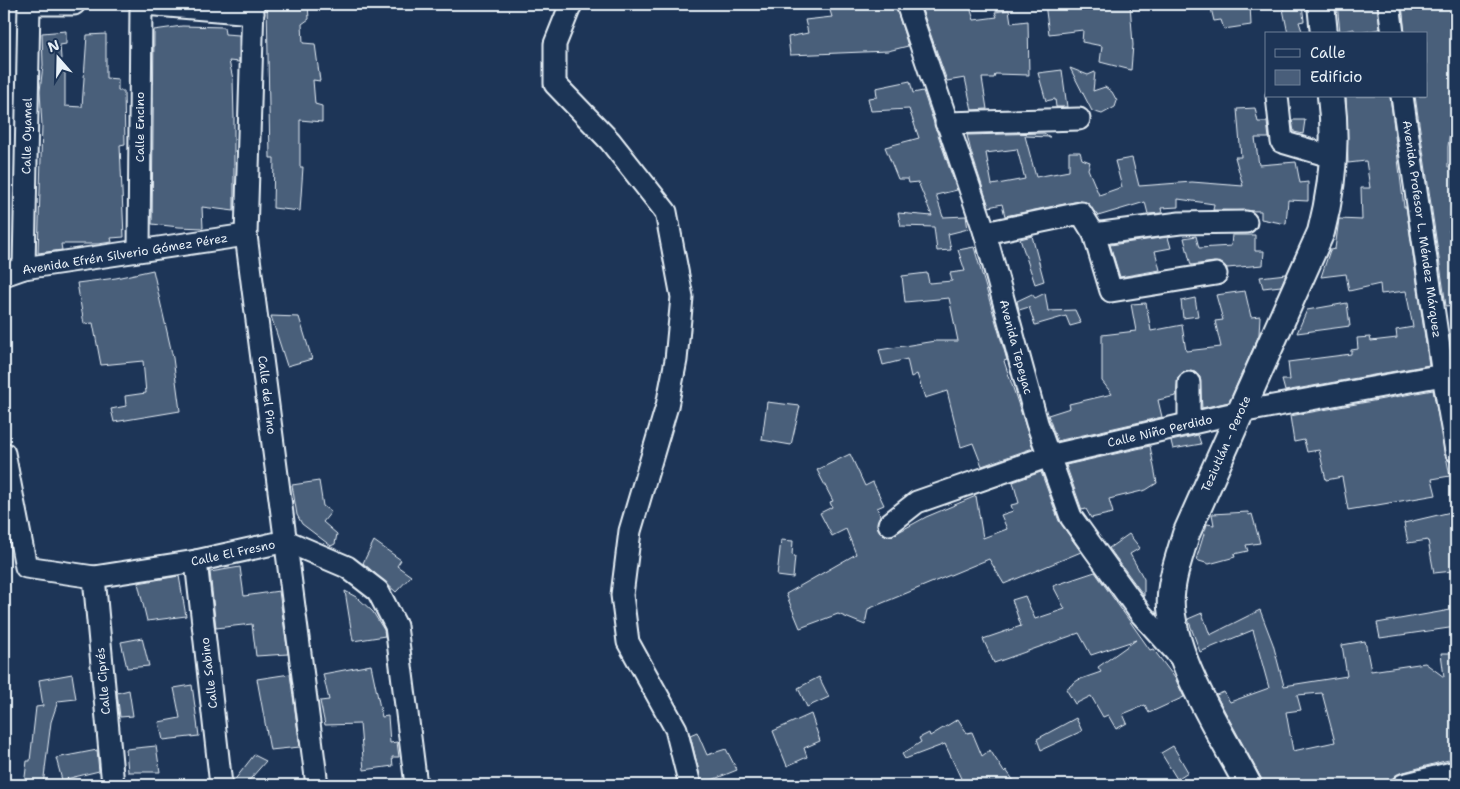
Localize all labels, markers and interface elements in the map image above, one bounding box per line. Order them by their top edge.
north arrow [32,32,82,82]
legend [1265,32,1428,98]
text: N [45,35,62,56]
text: Calle [1310,43,1346,63]
text: Edificio [1310,67,1362,87]
street label: Calle Encino [132,92,148,162]
street label: Calle Oyamel [18,97,36,174]
street label: Avenida Profesor L. Méndez Márquez [1399,119,1445,339]
street label: Avenida Efrén Silverio Gómez Pérez [21,230,229,278]
street label: Avenida Tepeyac [996,298,1036,396]
street label: Calle del Pino [254,355,280,435]
street label: Teziutlán - Perote [1198,393,1255,495]
street label: Calle Niño Perdido [1106,411,1214,451]
street label: Calle El Fresno [189,536,277,570]
street label: Calle Sabino [197,637,221,709]
street label: Calle Ciprés [92,647,114,715]

